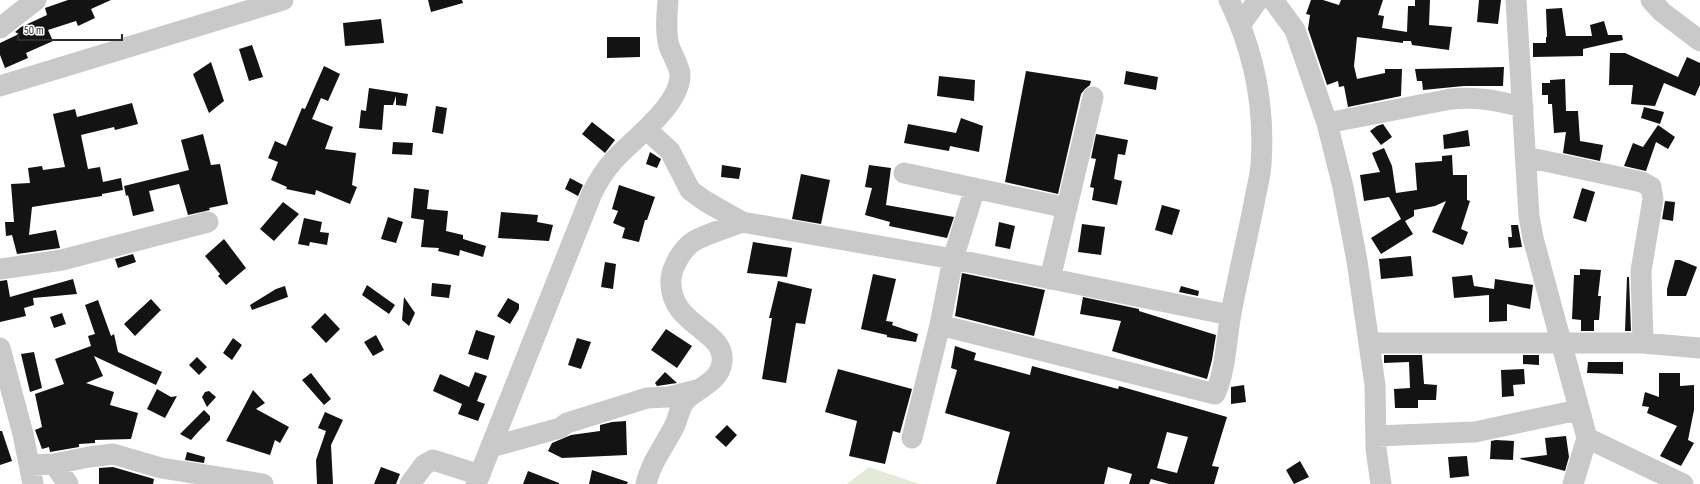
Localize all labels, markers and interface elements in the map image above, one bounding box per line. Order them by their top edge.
scale bar [18,16,122,42]
text: 50 m [24,23,44,38]

